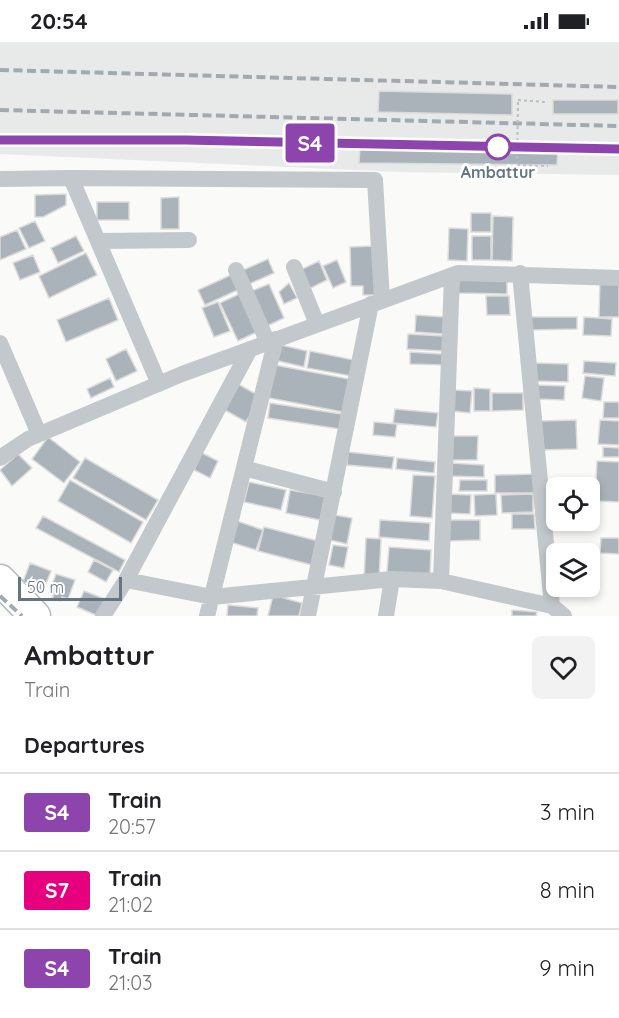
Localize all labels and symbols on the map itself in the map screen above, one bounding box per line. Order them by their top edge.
line badge: S4 [283,124,337,162]
marker: Ambattur [485,134,511,160]
place label: Ambattur [461,162,535,182]
scale bar [18,574,122,602]

